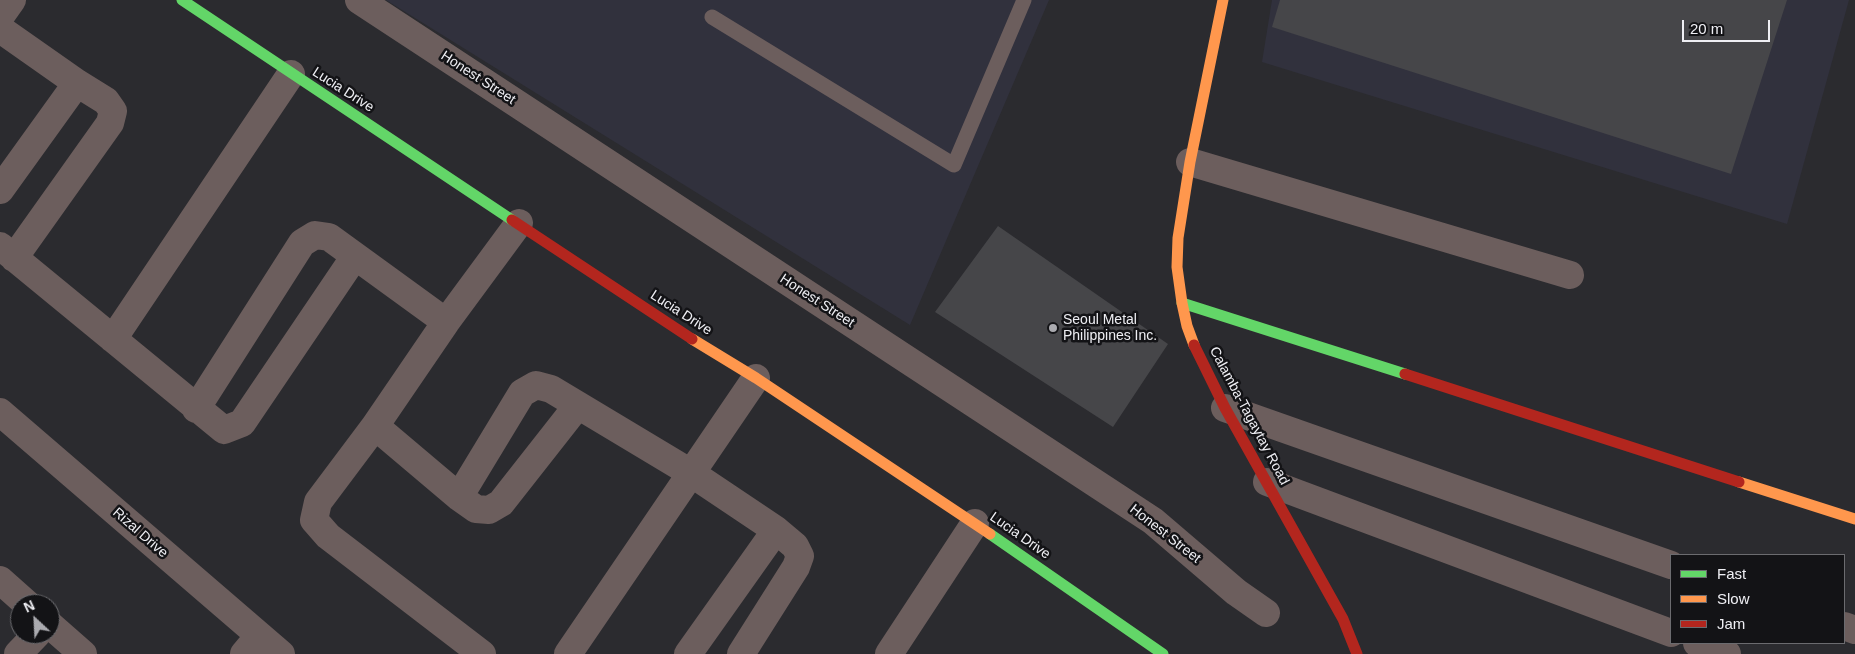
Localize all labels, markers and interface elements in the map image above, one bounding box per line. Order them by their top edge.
scale bar [1685,10,1772,42]
text: 20 m [1690,20,1723,37]
street label: Honest Street [438,48,518,108]
street label: Lucia Drive [309,64,377,116]
street label: Honest Street [777,271,857,331]
street label: Lucia Drive [647,287,715,339]
place label: Seoul Metal Philippines Inc. [1063,312,1157,344]
marker: Seoul Metal Philippines Inc. [1047,322,1059,334]
street label: Calamba-Tagaytay Road [1205,344,1293,488]
street label: Honest Street [1126,501,1204,567]
street label: Rizal Drive [109,504,171,562]
street label: Lucia Drive [987,509,1053,563]
legend [1670,554,1845,644]
text: Fast [1717,565,1746,582]
text: Slow [1717,590,1750,607]
north arrow [10,594,60,644]
text: N [21,597,37,616]
text: Jam [1717,615,1745,632]

